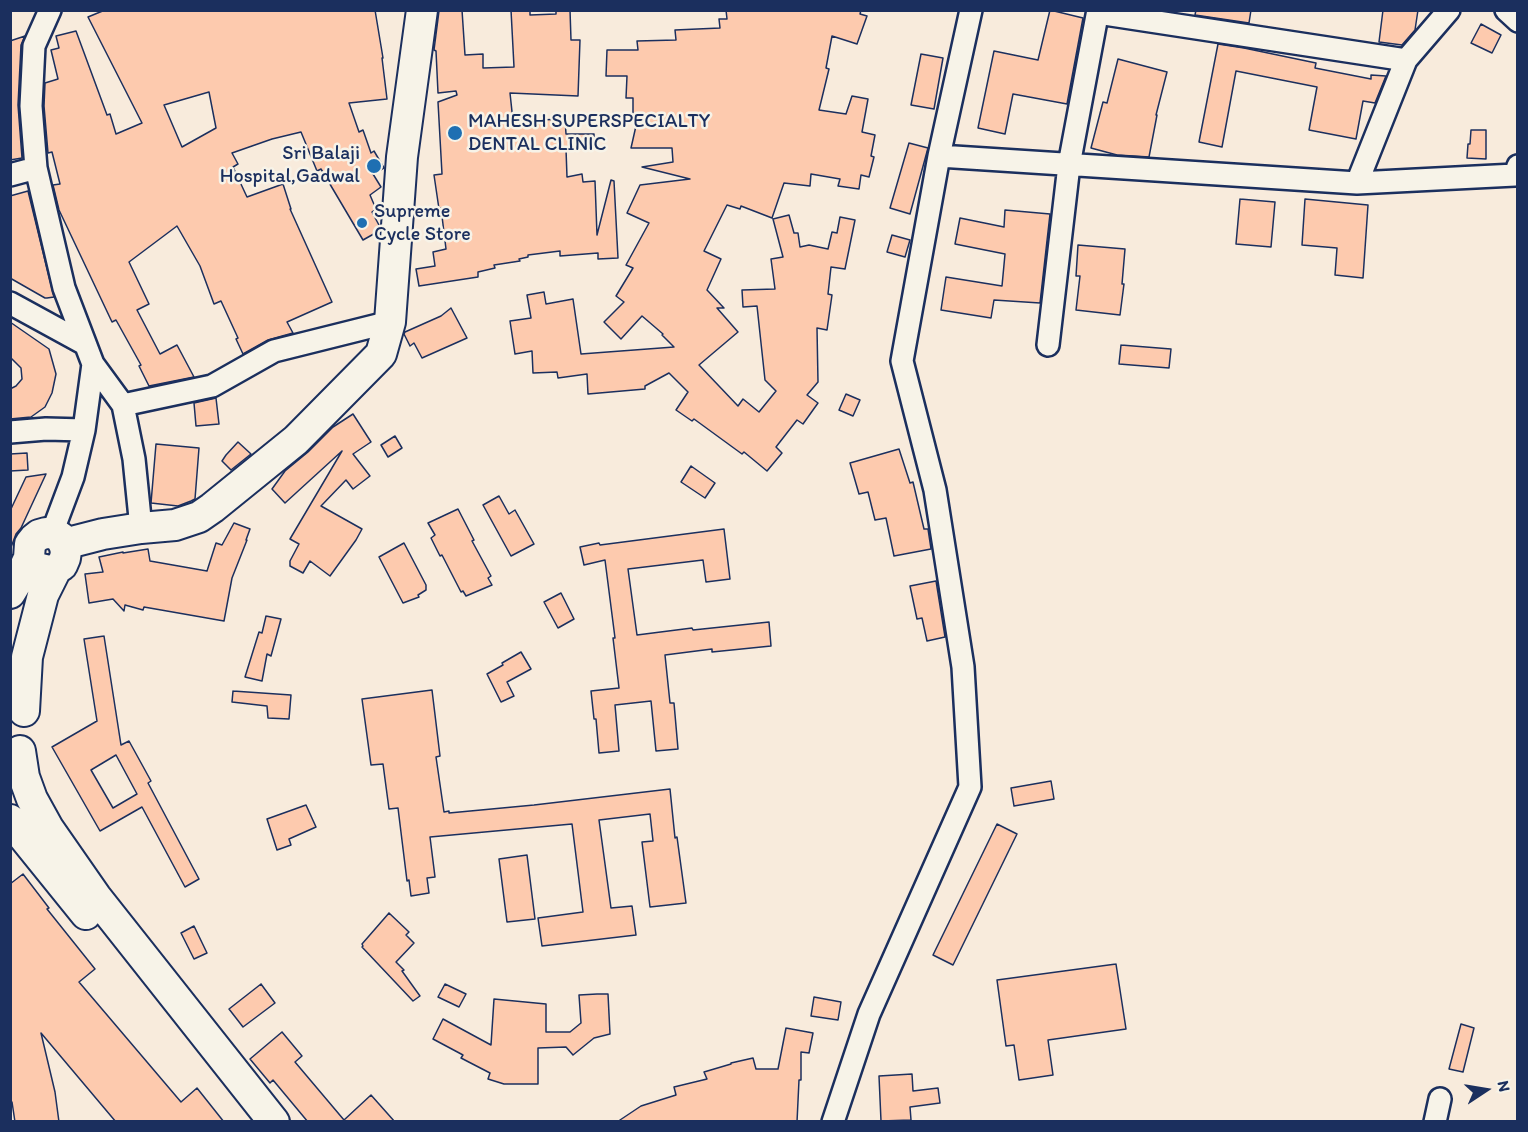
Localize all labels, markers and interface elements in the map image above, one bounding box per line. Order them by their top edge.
place label: MAHESH SUPERSPECIALTY DENTAL CLINIC [468,110,710,157]
marker: MAHESH SUPERSPECIALTY DENTAL CLINIC [446,124,464,142]
place label: Sri Balaji Hospital,Gadwal [220,142,360,189]
marker: Sri Balaji Hospital,Gadwal [365,157,383,175]
place label: Supreme Cycle Store [374,200,471,247]
marker: Supreme Cycle Store [355,216,369,230]
north arrow [1456,1060,1516,1120]
text: N [1494,1079,1515,1093]

